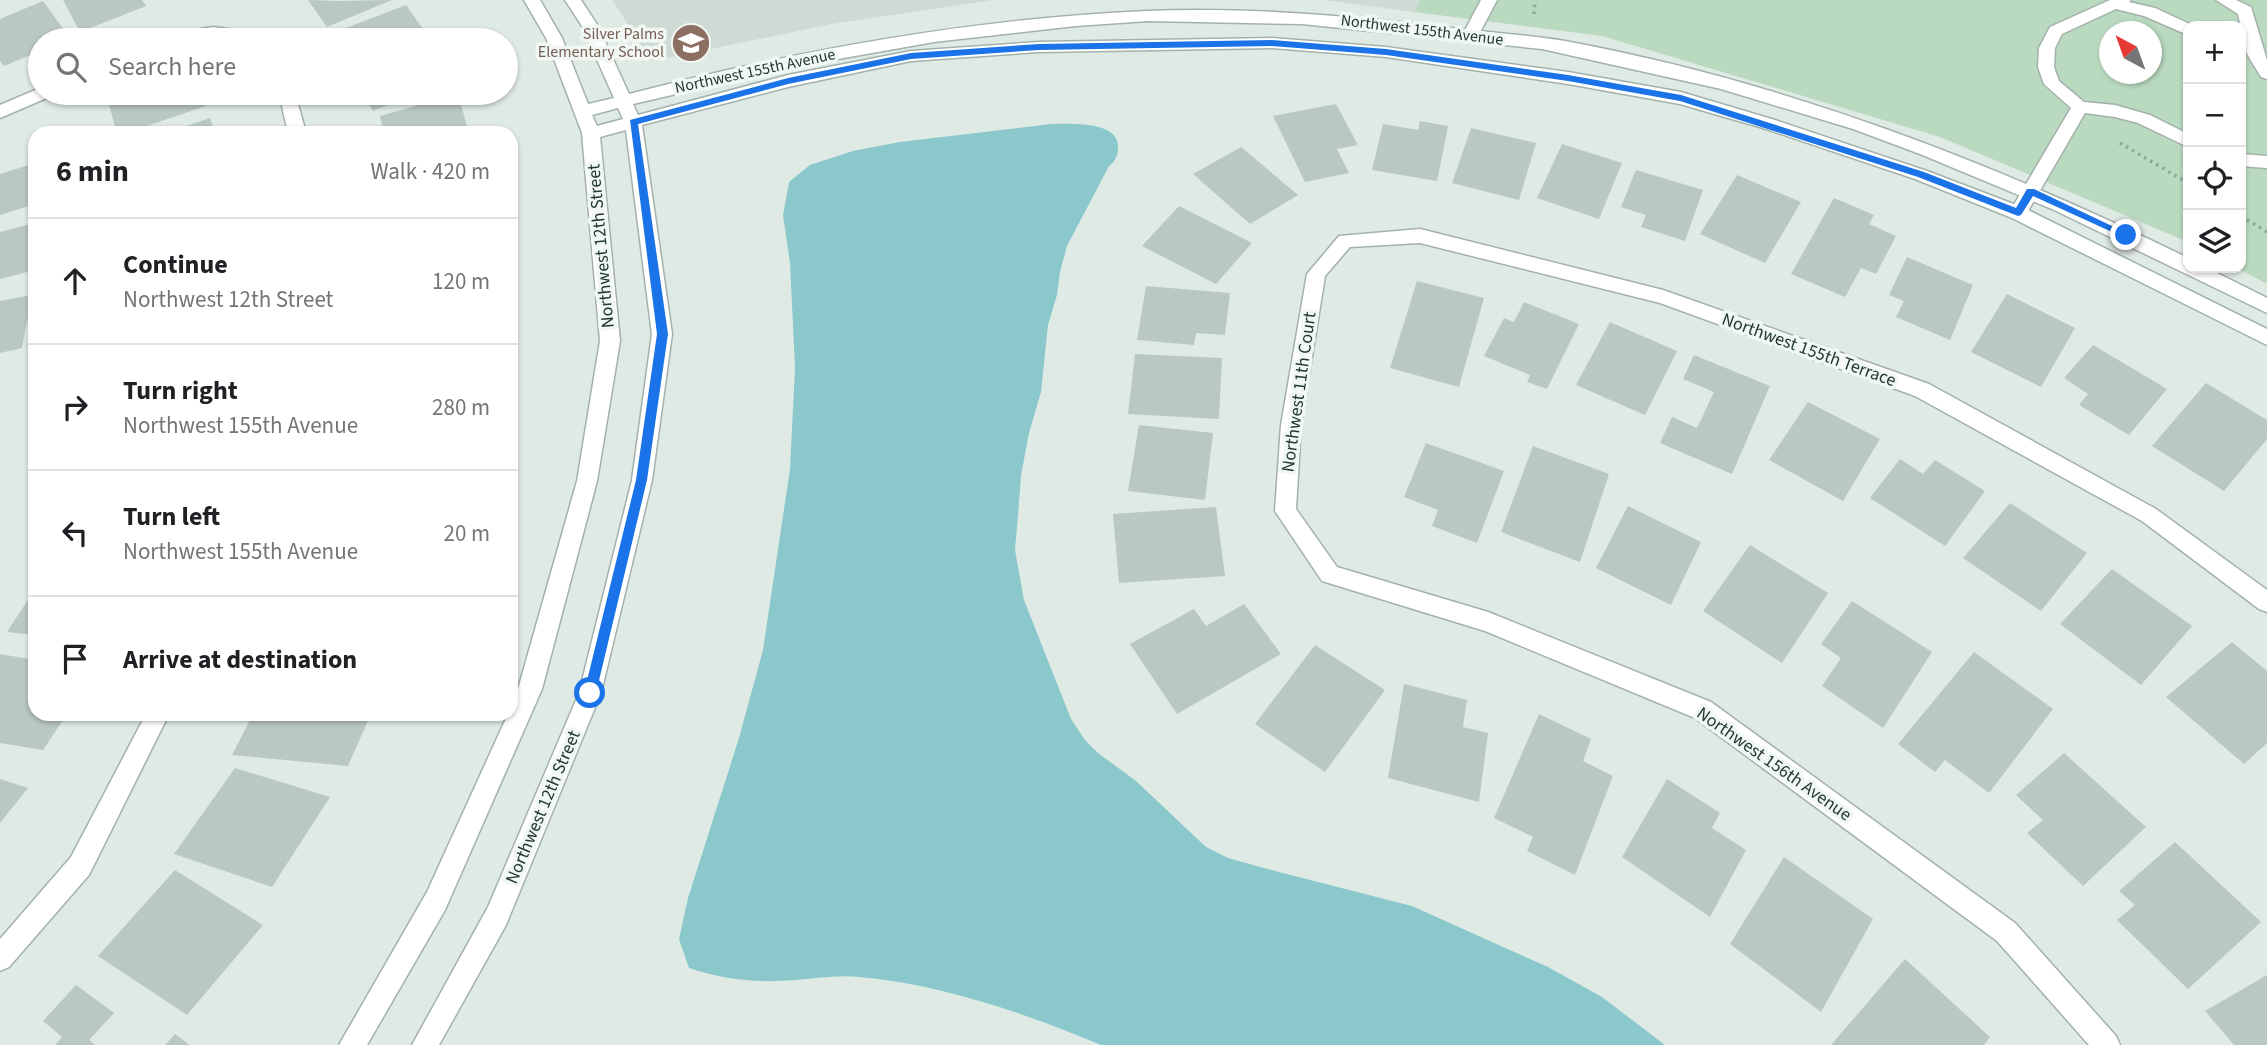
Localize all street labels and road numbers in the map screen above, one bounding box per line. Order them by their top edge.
street label: Northwest 155th Avenue [1339,9,1505,51]
street label: Northwest 155th Avenue [673,43,837,99]
street label: Northwest 12th Street [581,163,621,329]
street label: Northwest 155th Terrace [1718,307,1900,393]
street label: Northwest 11th Court [1275,310,1323,474]
street label: Northwest 156th Avenue [1691,701,1857,827]
street label: Northwest 12th Street [499,726,587,888]

